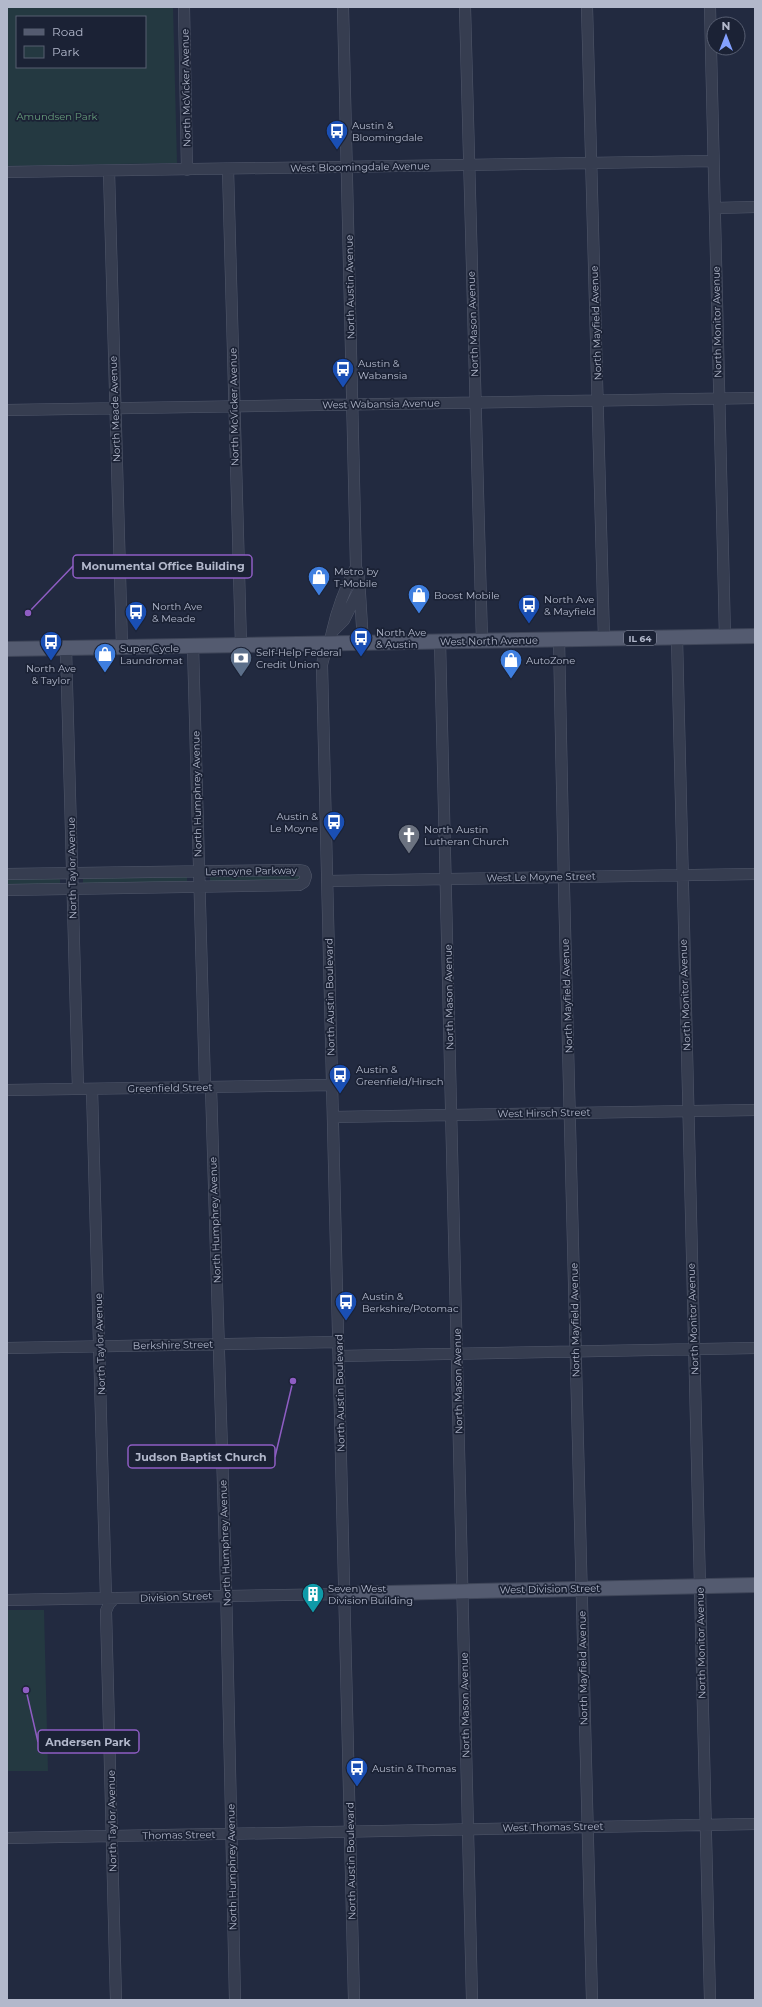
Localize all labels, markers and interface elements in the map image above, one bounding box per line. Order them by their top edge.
legend [16,16,146,68]
north arrow [706,16,746,56]
text: N [722,19,730,33]
text: Road [52,24,83,39]
street label: North McVicker Avenue [178,29,194,147]
text: Park [52,44,80,59]
park label: Amundsen Park [16,110,98,123]
bus stop icon: Austin & Bloomingdale [324,118,350,151]
place label: Austin & Bloomingdale [352,119,423,144]
street label: West Bloomingdale Avenue [290,159,430,175]
street label: North Austin Avenue [343,235,357,339]
street label: North Mayfield Avenue [588,265,604,381]
street label: North Monitor Avenue [710,266,724,378]
street label: North Mason Avenue [465,271,481,377]
street label: North McVicker Avenue [226,348,242,466]
street label: North Meade Avenue [107,356,123,462]
bus stop icon: Austin & Wabansia [330,356,356,389]
place label: Austin & Wabansia [358,357,407,382]
street label: West Wabansia Avenue [322,396,440,412]
callout: Monumental Office Building [73,555,252,578]
text: Monumental Office Building [81,559,245,573]
shop icon: Metro by T-Mobile [306,564,332,597]
place label: Metro by T-Mobile [334,565,379,590]
shop icon: Boost Mobile [406,582,432,615]
place label: Boost Mobile [434,589,500,602]
bus stop icon: North Ave & Mayfield [516,592,542,625]
place label: North Ave & Mayfield [544,593,596,618]
bus stop icon: North Ave & Meade [123,599,149,632]
place label: North Ave & Meade [152,600,202,625]
bus stop icon: North Ave & Austin [348,625,374,658]
place label: North Ave & Austin [376,626,426,651]
bus stop icon: North Ave & Taylor [38,629,64,662]
road number: IL 64 [624,631,656,645]
street label: West North Avenue [440,634,538,648]
shop icon: Super Cycle Laundromat [92,641,118,674]
place label: Super Cycle Laundromat [120,642,183,667]
bank icon: Self-Help Federal Credit Union [228,645,254,678]
place label: Self-Help Federal Credit Union [256,646,341,671]
shop icon: AutoZone [498,647,524,680]
place label: AutoZone [526,654,575,667]
place label: North Ave & Taylor [26,662,76,687]
street label: North Humphrey Avenue [189,731,205,857]
bus stop icon: Austin & Le Moyne [321,809,347,842]
place label: Austin & Le Moyne [270,810,318,835]
street label: North Taylor Avenue [65,817,79,919]
church icon: North Austin Lutheran Church [396,822,422,855]
place label: North Austin Lutheran Church [424,823,509,848]
street label: Lemoyne Parkway [205,864,298,878]
street label: West Le Moyne Street [486,870,596,884]
street label: North Austin Boulevard [322,938,338,1056]
street label: North Mayfield Avenue [559,938,575,1054]
street label: North Monitor Avenue [677,939,693,1051]
street label: North Mason Avenue [442,944,456,1050]
bus stop icon: Austin & Greenfield/Hirsch [327,1062,353,1095]
place label: Austin & Greenfield/Hirsch [356,1063,443,1088]
street label: Greenfield Street [127,1081,213,1095]
street label: West Hirsch Street [497,1106,591,1120]
street label: North Humphrey Avenue [206,1156,224,1284]
street label: North Mayfield Avenue [568,1263,582,1377]
street label: North Monitor Avenue [685,1263,701,1375]
bus stop icon: Austin & Berkshire/Potomac [333,1289,359,1322]
place label: Austin & Berkshire/Potomac [362,1290,459,1315]
street label: North Taylor Avenue [92,1293,108,1395]
street label: North Mason Avenue [451,1328,465,1434]
street label: North Austin Boulevard [332,1334,348,1452]
street label: Berkshire Street [133,1338,213,1352]
callout: Judson Baptist Church [128,1445,275,1468]
text: Judson Baptist Church [134,1450,267,1464]
street label: North Humphrey Avenue [216,1479,234,1607]
building icon: Seven West Division Building [300,1581,326,1614]
place label: Seven West Division Building [328,1582,413,1607]
street label: West Division Street [500,1582,600,1596]
street label: North Monitor Avenue [694,1587,708,1699]
street label: Division Street [140,1589,212,1605]
street label: North Mayfield Avenue [576,1611,590,1725]
street label: North Mason Avenue [458,1652,472,1758]
callout: Andersen Park [38,1730,139,1753]
text: Andersen Park [44,1735,132,1749]
bus stop icon: Austin & Thomas [344,1755,370,1788]
place label: Austin & Thomas [372,1762,456,1775]
street label: North Taylor Avenue [105,1770,119,1872]
street label: North Austin Boulevard [343,1802,359,1920]
street label: North Humphrey Avenue [224,1804,240,1930]
street label: West Thomas Street [502,1820,604,1834]
street label: Thomas Street [142,1828,216,1842]

